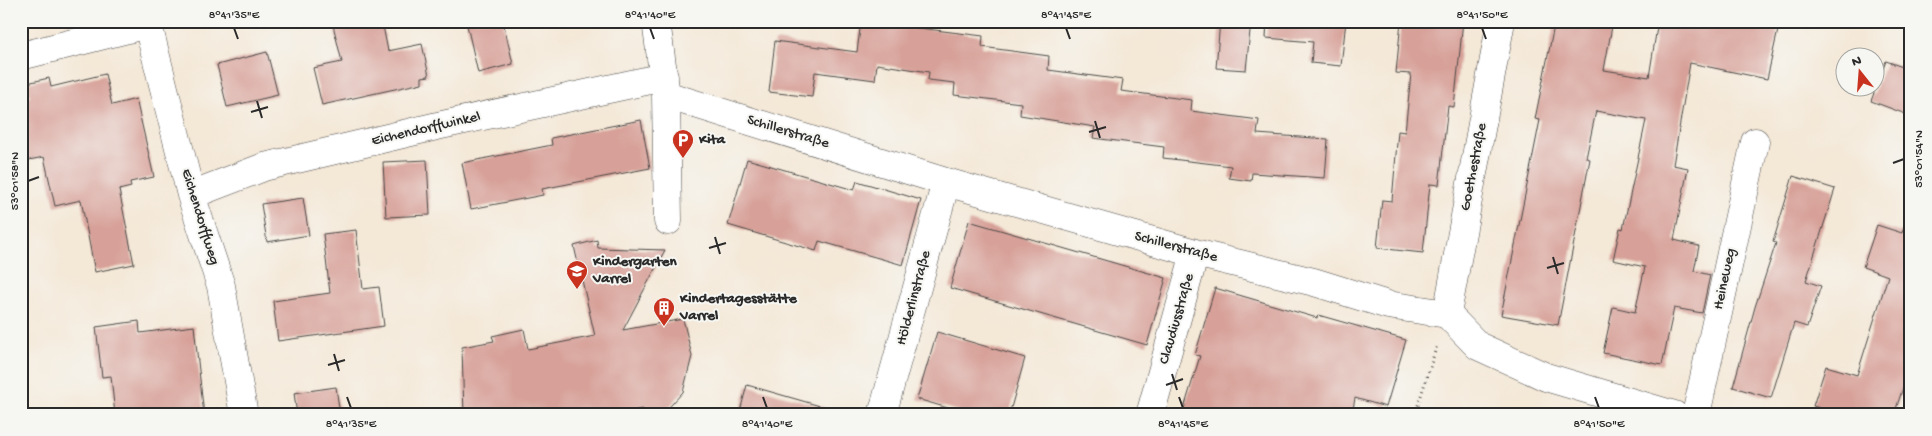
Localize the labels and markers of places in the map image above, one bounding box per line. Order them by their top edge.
parking icon: Kita [671,128,695,159]
place label: Kita [698,131,726,149]
place label: Kindergarten Varrel [592,253,678,288]
school or university icon: Kindergarten Varrel [565,259,589,290]
place label: Kindertagesstätte Varrel [679,290,798,325]
building icon: Kindertagesstätte Varrel [652,296,676,327]

